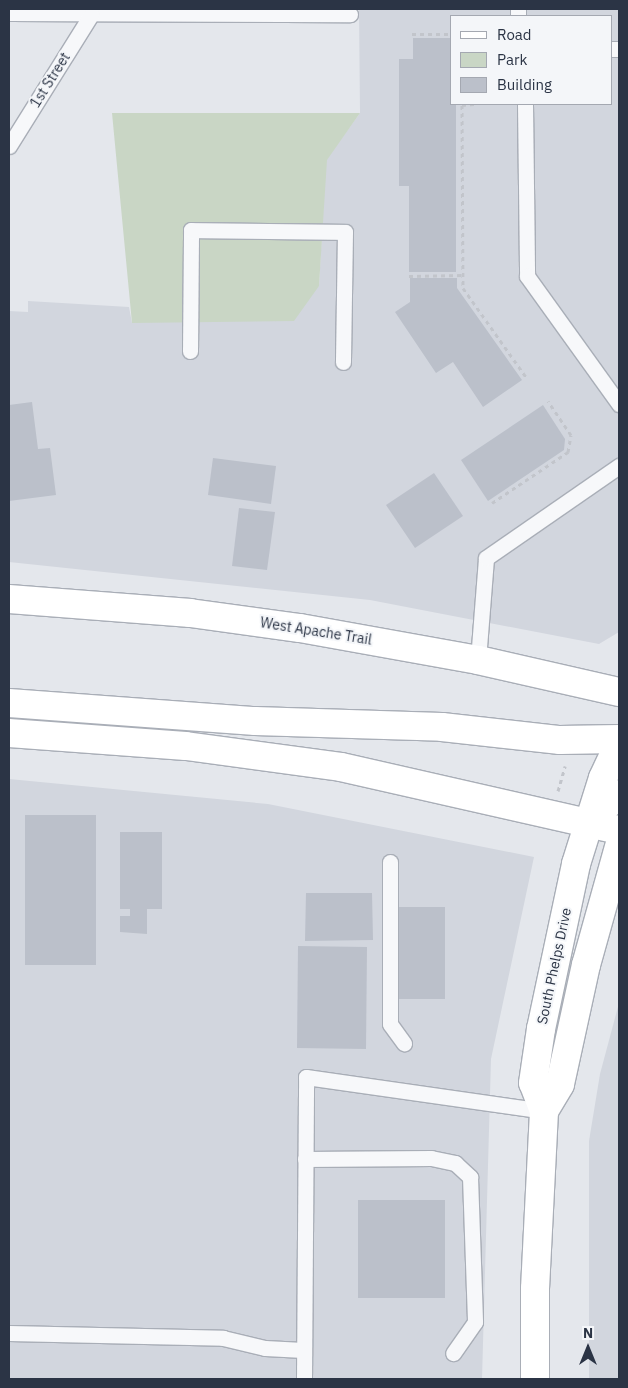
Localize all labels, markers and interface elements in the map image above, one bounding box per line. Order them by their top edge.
legend [450,15,613,105]
text: Road [497,25,532,44]
street label: 1st Street [27,49,73,111]
text: Park [497,50,527,69]
text: Building [497,75,552,94]
street label: West Apache Trail [259,614,373,648]
street label: South Phelps Drive [533,906,575,1026]
north arrow [563,1323,613,1373]
text: N [583,1324,593,1342]

